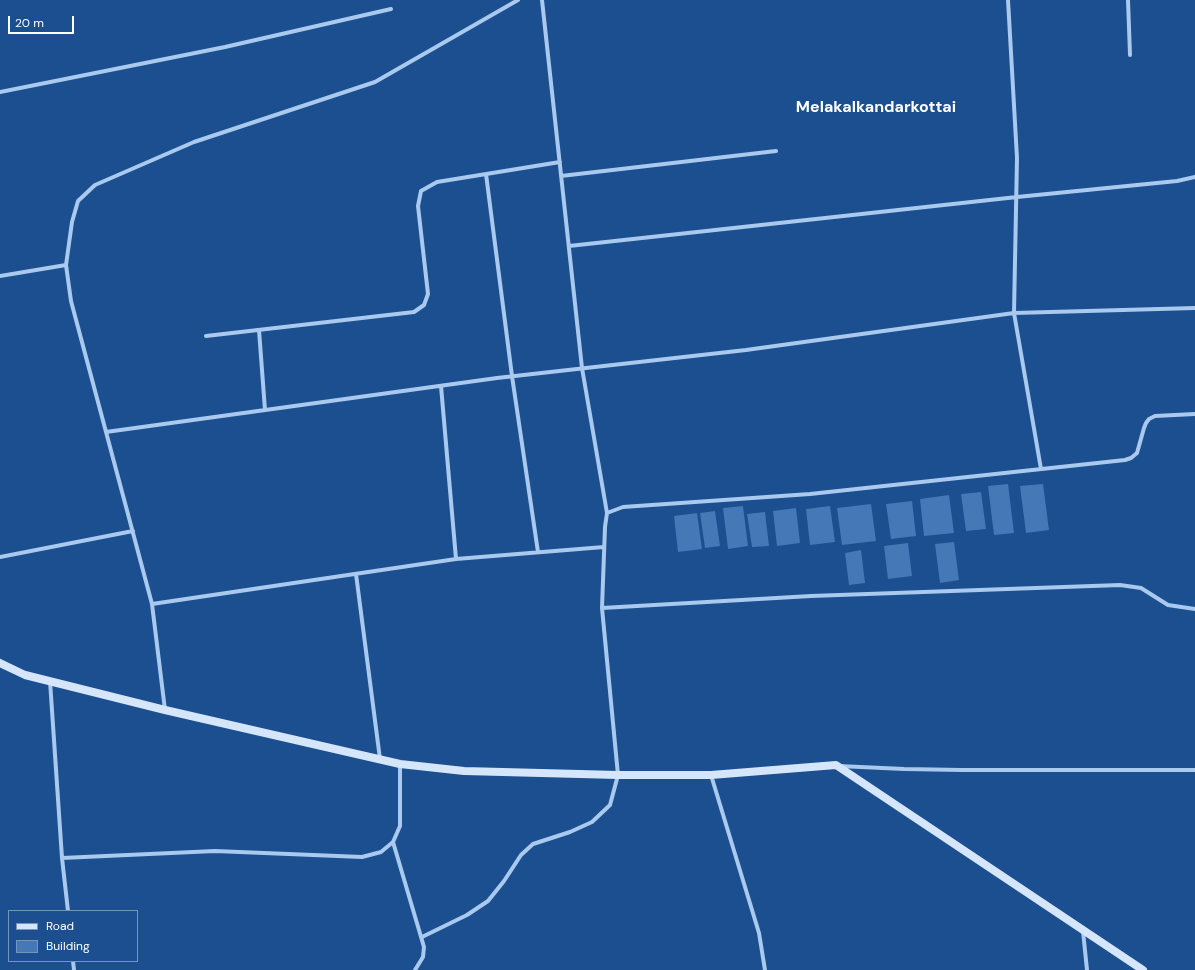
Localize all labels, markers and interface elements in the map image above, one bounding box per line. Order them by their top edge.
scale bar [10,8,76,34]
text: 20 m [15,15,44,31]
district label: Melakalkandarkottai [796,98,956,118]
legend [8,910,138,962]
text: Road [46,918,74,934]
text: Building [46,938,90,954]

